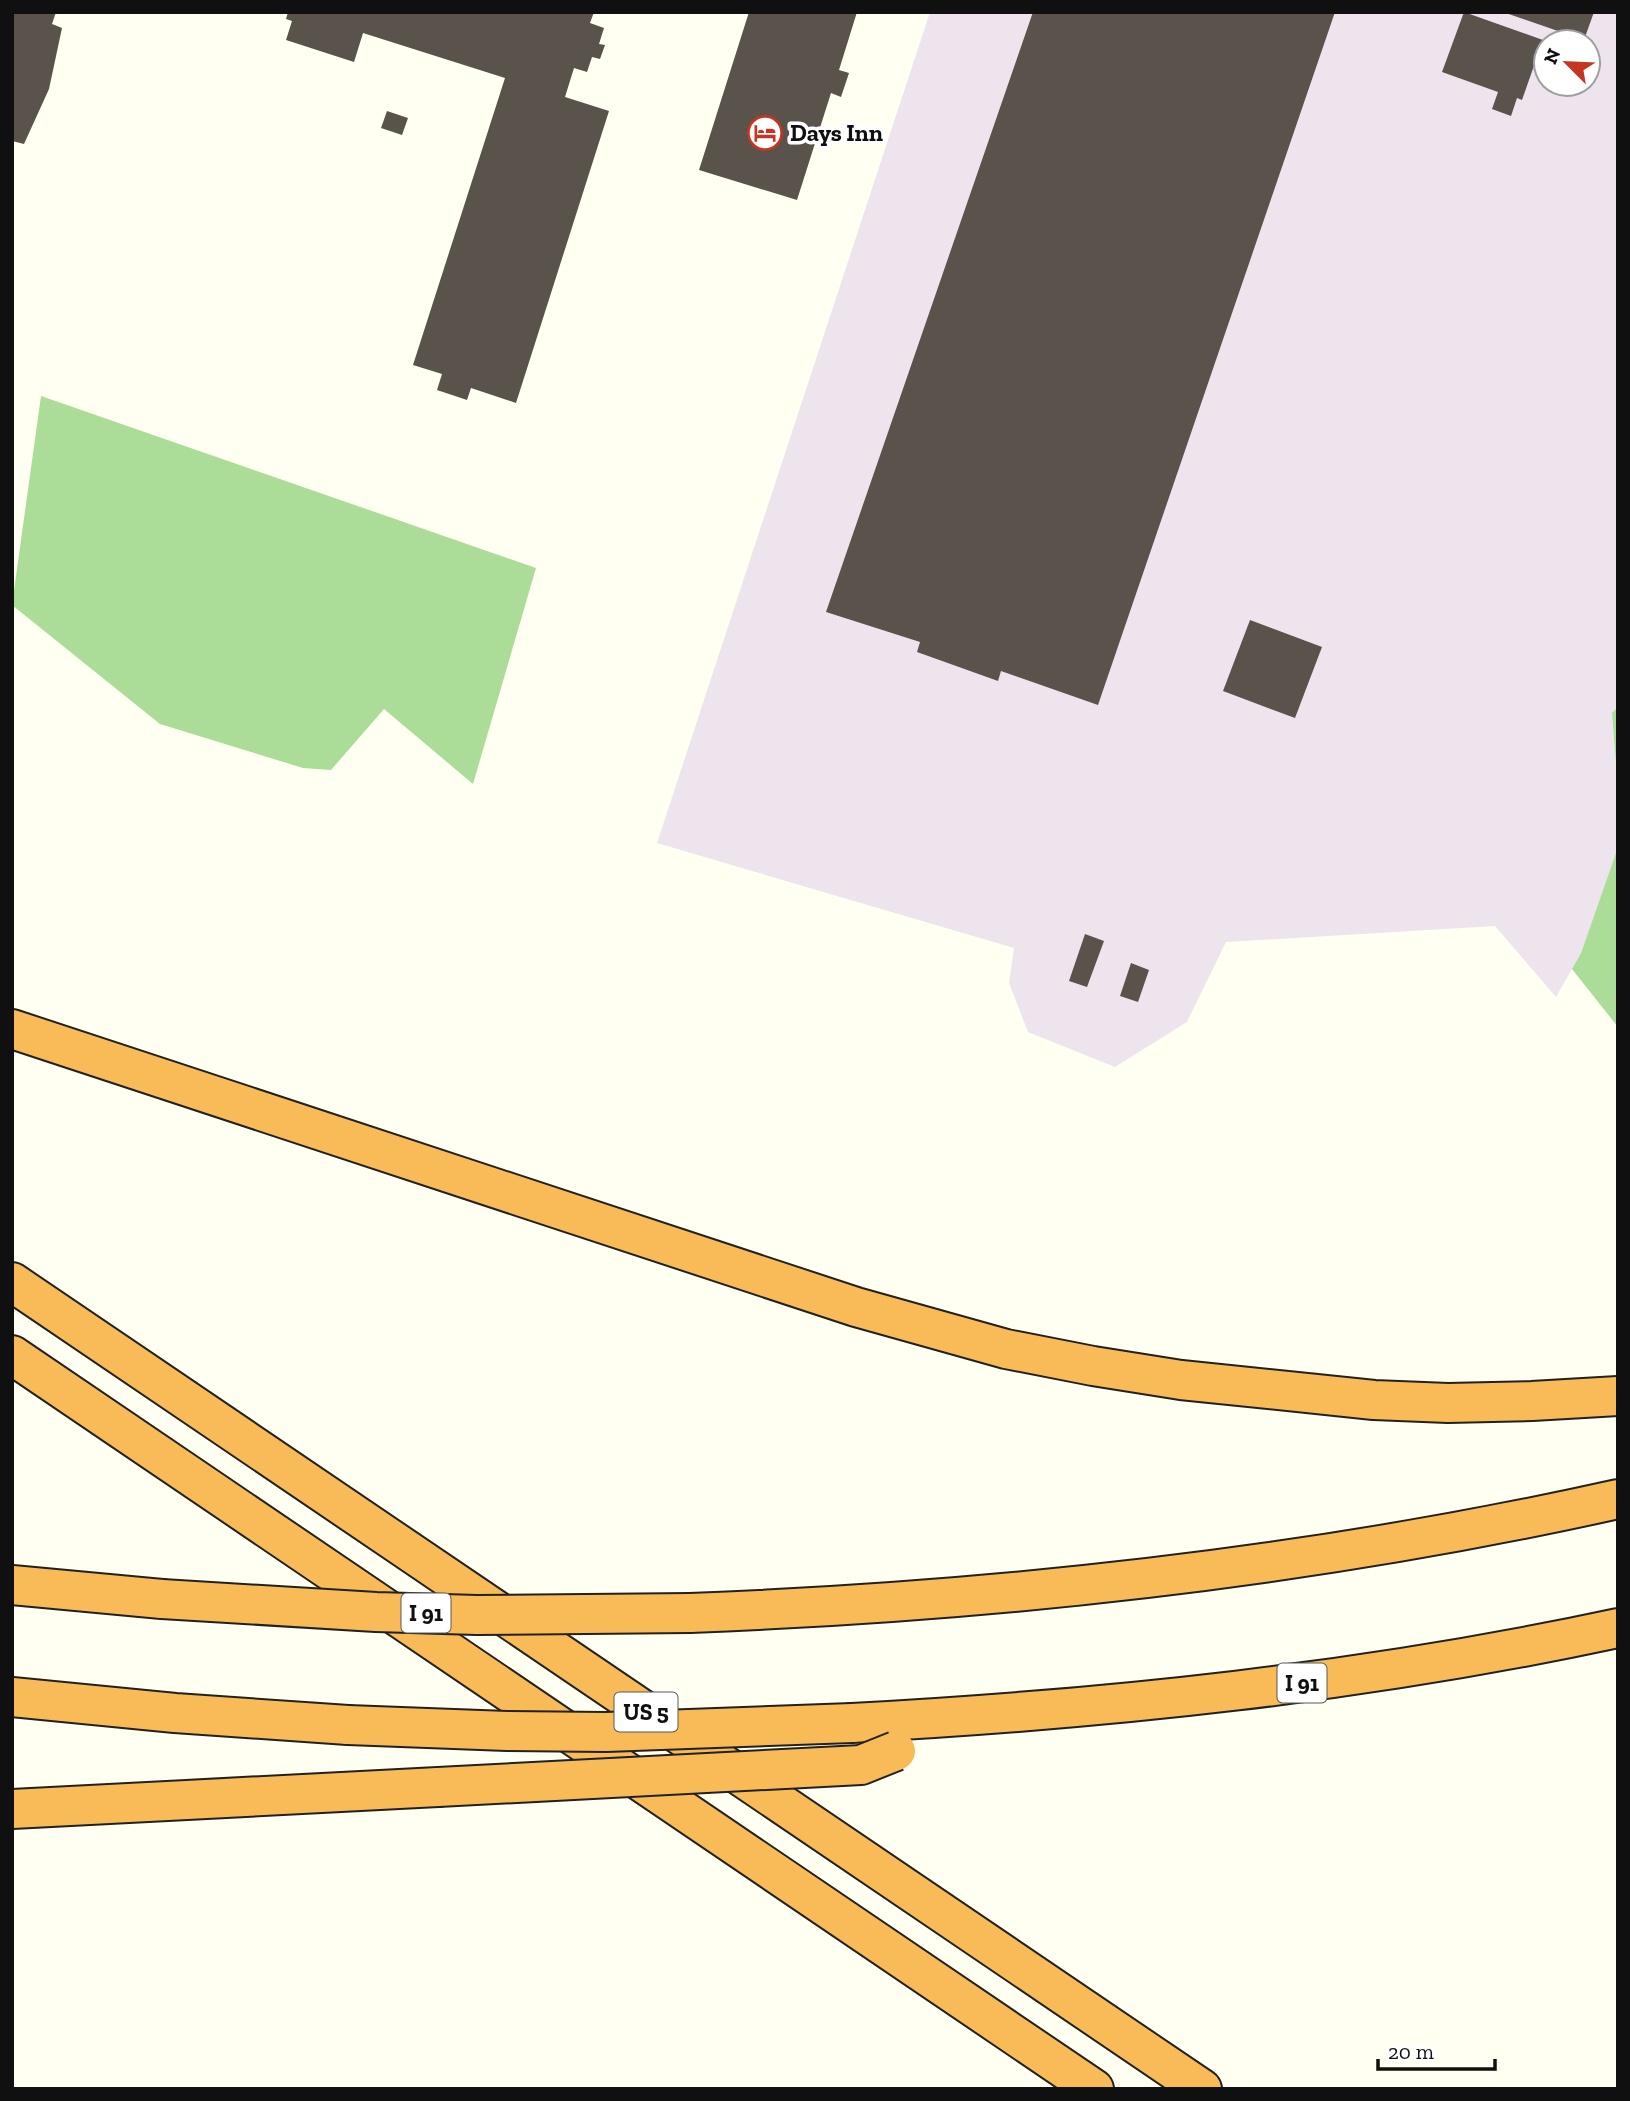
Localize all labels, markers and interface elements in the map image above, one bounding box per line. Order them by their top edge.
north arrow [1532,28,1602,98]
text: N [1538,45,1565,68]
hotel icon: Days Inn [746,114,784,152]
place label: Days Inn [790,118,883,147]
road number: I 91 [402,1594,450,1632]
road number: I 91 [1278,1664,1326,1702]
road number: US 5 [614,1693,678,1732]
scale bar [1378,2028,1495,2072]
text: 20 m [1388,2039,1434,2064]

